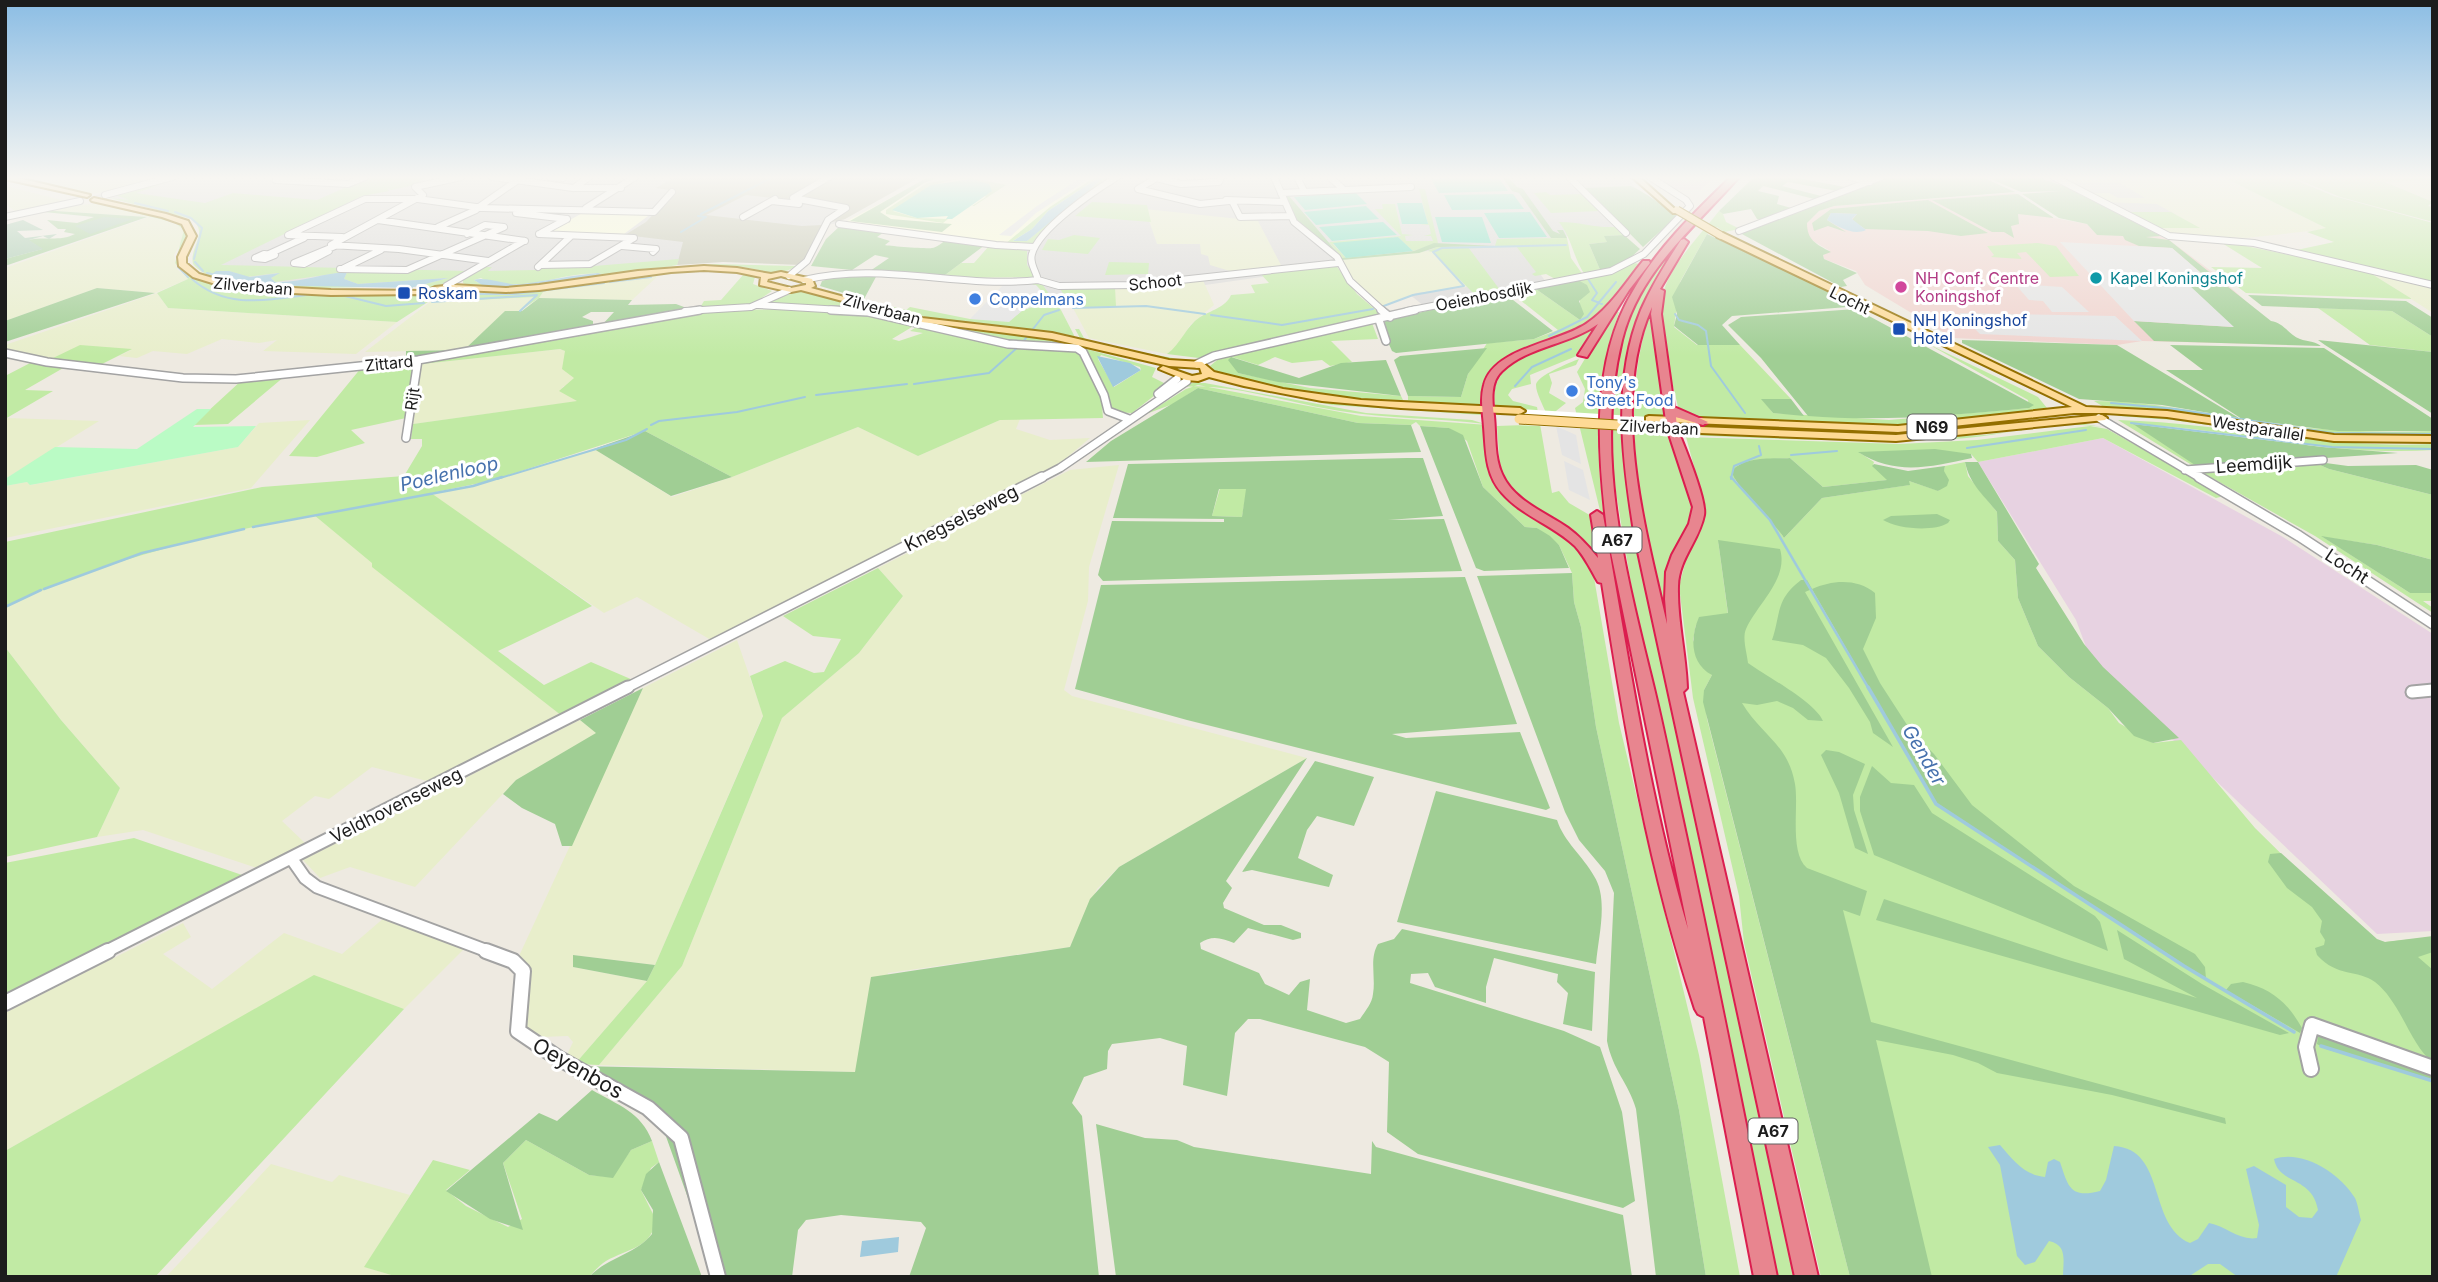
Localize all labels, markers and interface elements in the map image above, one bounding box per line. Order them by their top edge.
place label: NH Conf. Centre Koningshof [1915,268,2039,306]
place label: Kapel Koningshof [2110,268,2243,288]
street label: Schoot [1127,269,1183,295]
marker: Kapel Koningshof [2088,270,2104,286]
street label: Zilverbaan [213,273,293,299]
street label: Oeienbosdijk [1434,277,1534,315]
marker: NH Conf. Centre Koningshof [1893,279,1909,295]
street label: Locht [1827,282,1873,318]
place label: Roskam [418,283,478,303]
marker: Roskam [396,285,412,301]
street label: Zilverbaan [841,289,923,329]
place label: Coppelmans [989,289,1084,309]
marker: Coppelmans [967,291,983,307]
place label: NH Koningshof Hotel [1913,310,2027,348]
marker: NH Koningshof Hotel [1891,321,1907,337]
street label: Zittard [364,351,414,375]
place label: Tony's Street Food [1586,372,1673,410]
marker: Tony's Street Food [1564,383,1580,399]
street label: Rijt [400,386,424,412]
street label: Westparallel [2211,411,2305,445]
road number: N69 [1908,414,1956,440]
street label: Zilverbaan [1619,415,1699,439]
street label: Leemdijk [2215,451,2293,477]
water label: Poelenloop [398,452,500,496]
street label: Knegselseweg [901,480,1021,556]
road number: A67 [1592,527,1642,552]
street label: Locht [2321,544,2373,588]
water label: Gender [1898,721,1951,790]
street label: Veldhovenseweg [327,763,465,847]
street label: Oeyenbos [528,1032,628,1104]
road number: A67 [1748,1119,1798,1144]

